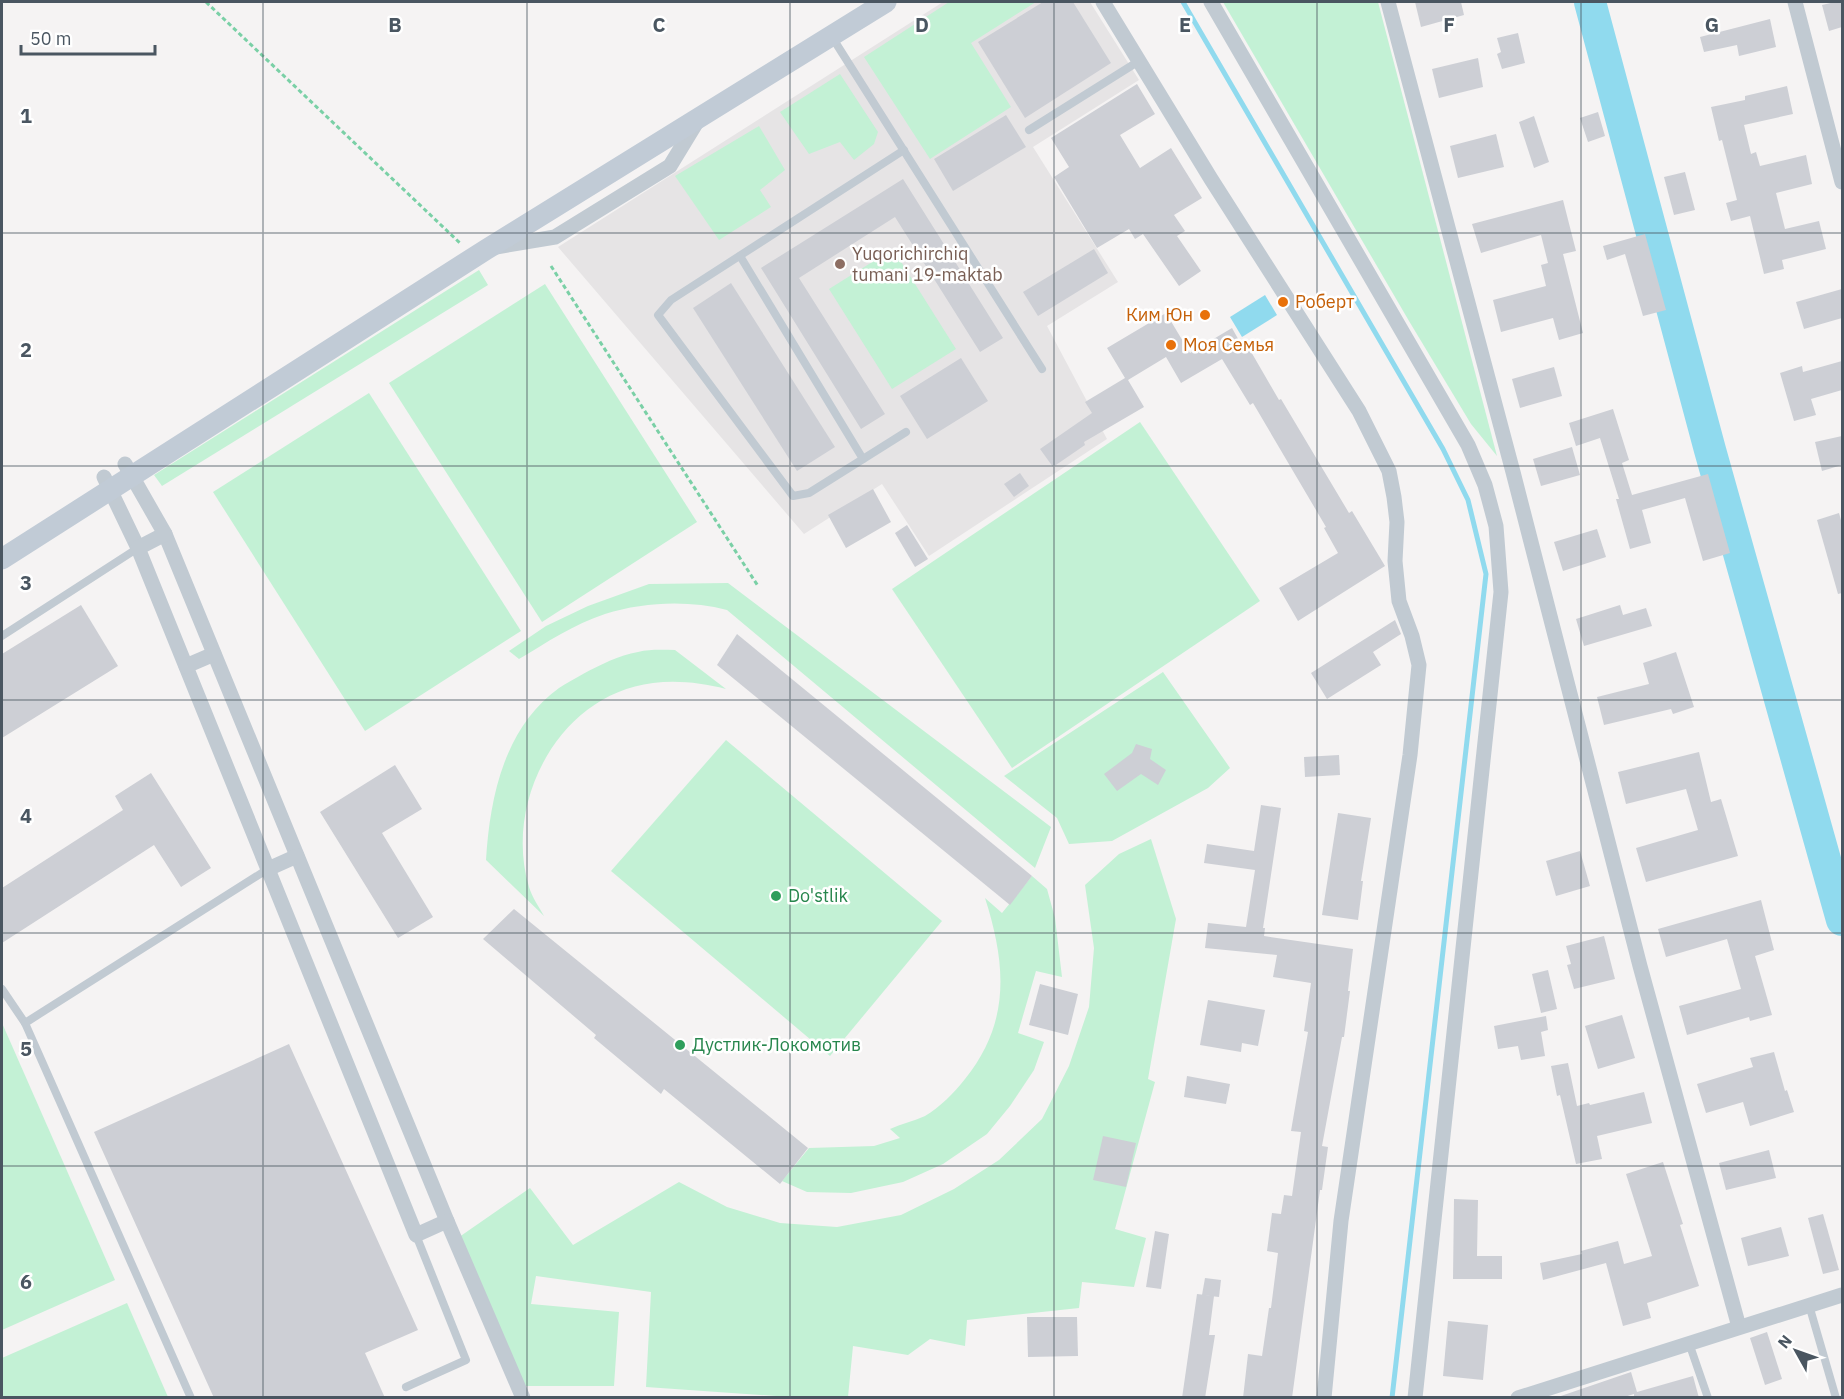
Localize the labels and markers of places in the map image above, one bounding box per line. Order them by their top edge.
place label: Yuqorichirchiq tumani 19-maktab [852,242,1003,286]
marker: Yuqorichirchiq tumani 19-maktab [833,257,847,271]
place label: Роберт [1295,290,1355,313]
marker: Роберт [1276,295,1290,309]
place label: Ким Юн [1126,303,1193,326]
marker: Ким Юн [1198,308,1212,322]
place label: Моя Семья [1183,333,1274,356]
marker: Моя Семья [1164,338,1178,352]
place label: Do'stlik [788,884,849,907]
marker: Do'stlik [769,889,783,903]
place label: Дустлик-Локомотив [692,1033,861,1056]
marker: Дустлик-Локомотив [673,1038,687,1052]

